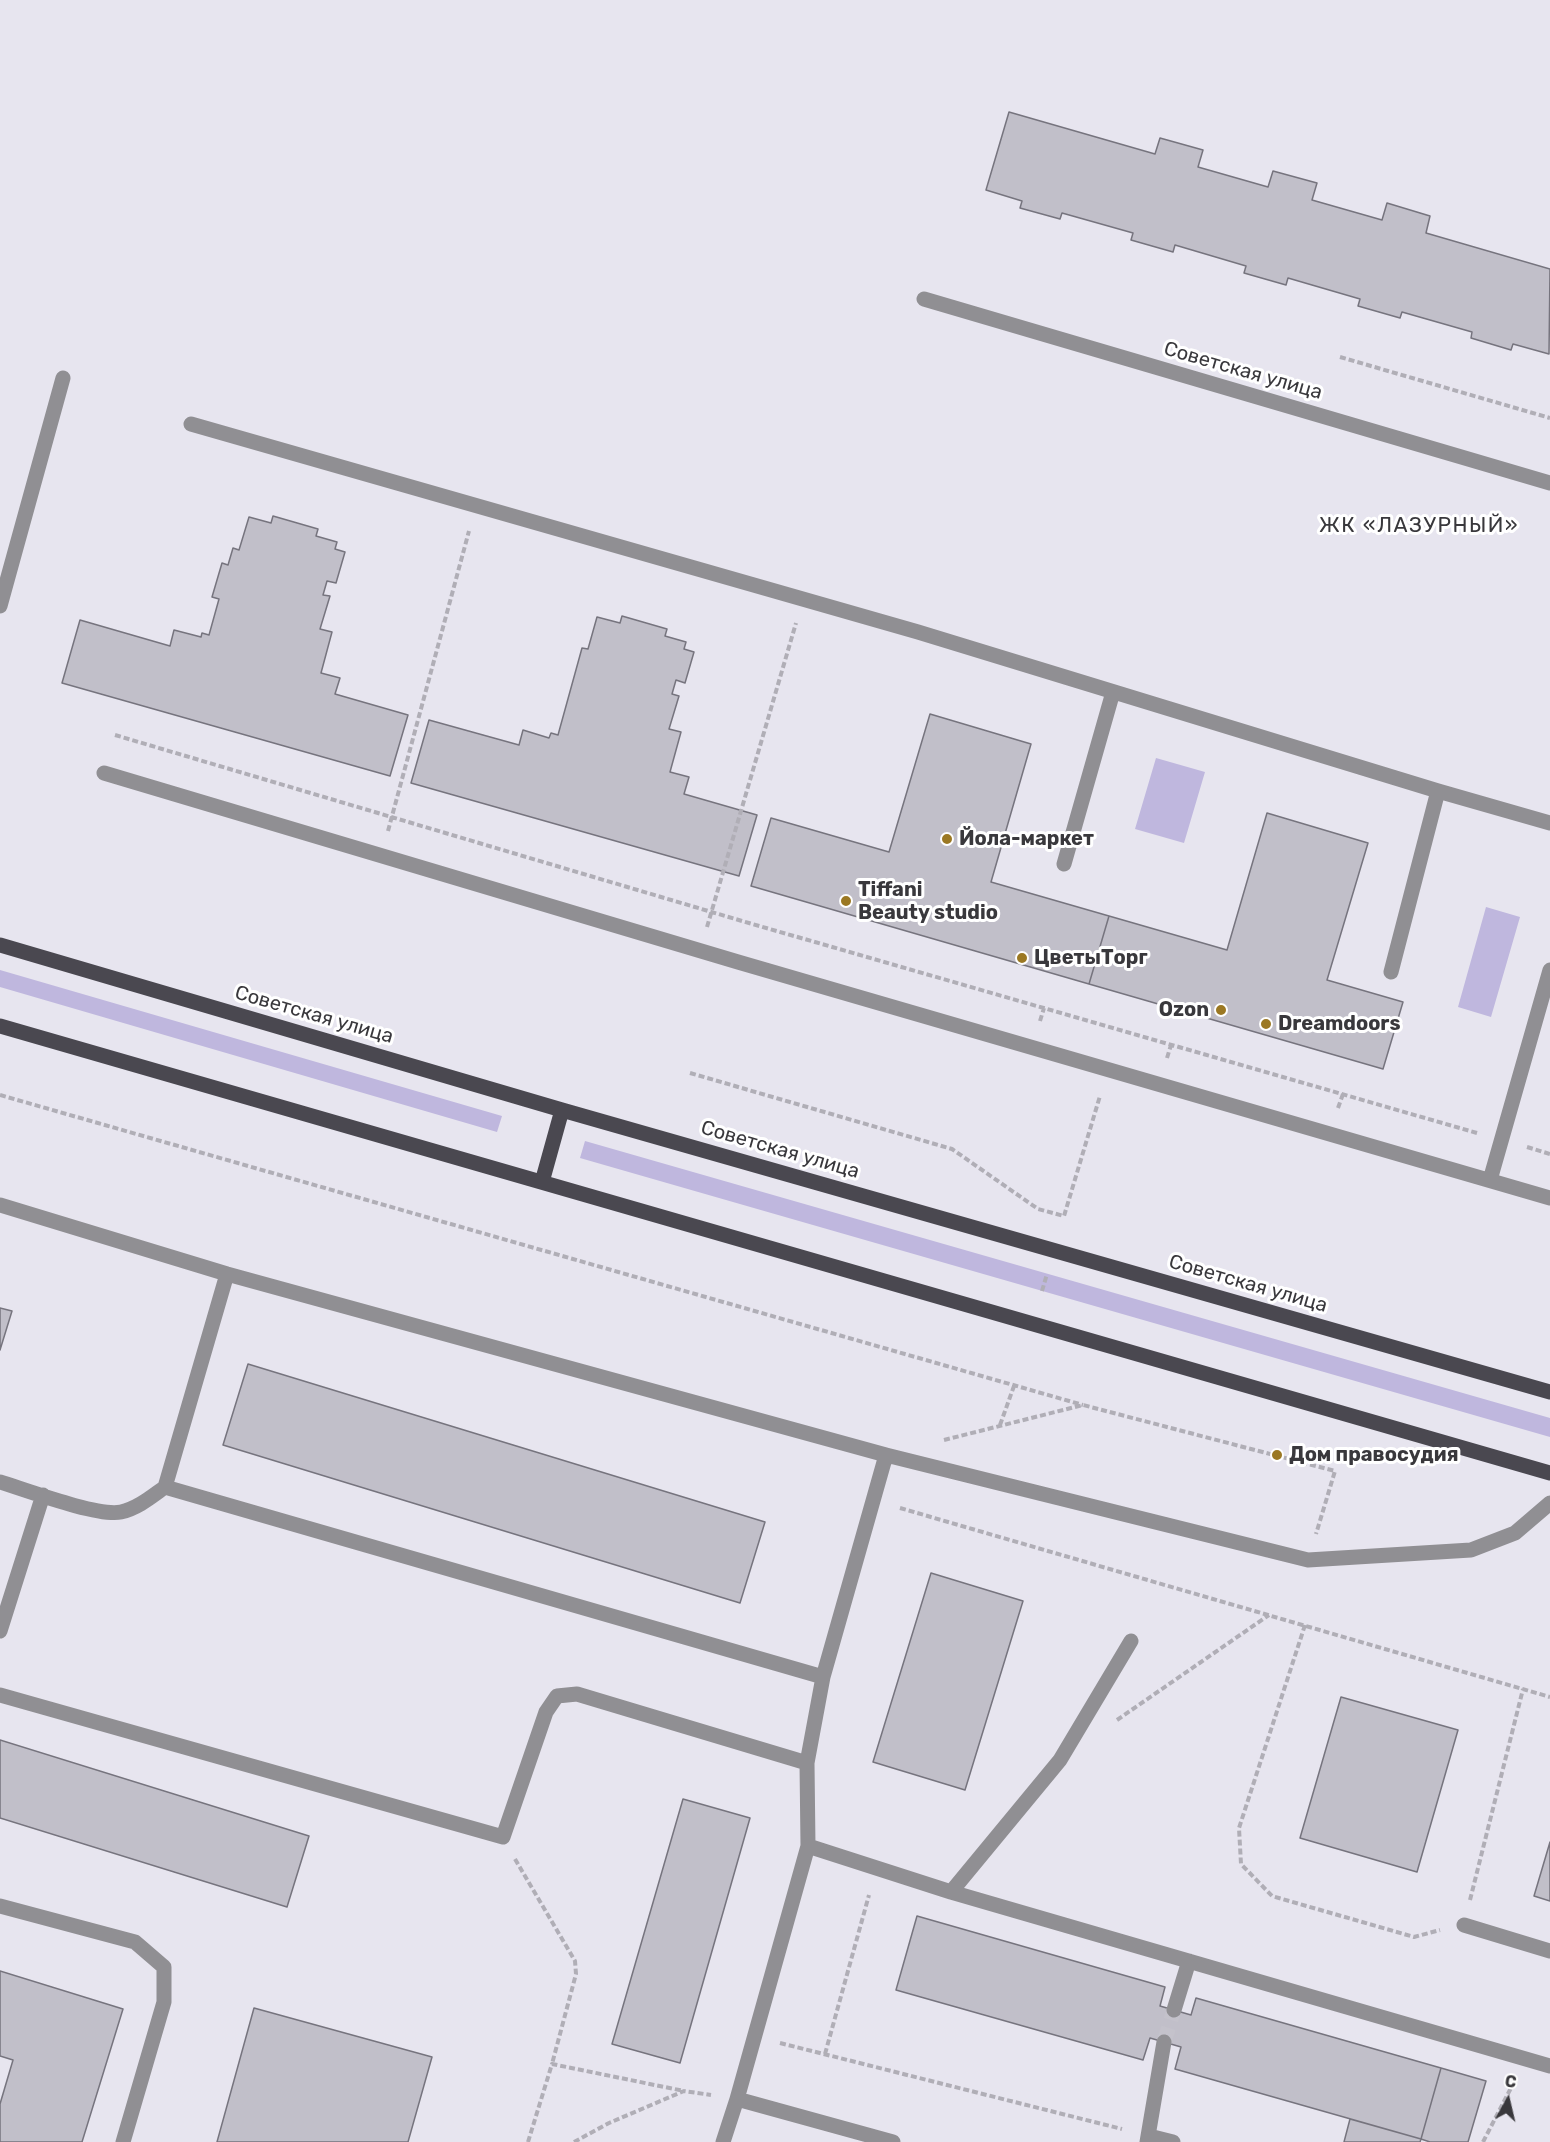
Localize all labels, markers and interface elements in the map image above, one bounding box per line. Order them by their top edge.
street label: Советская улица [1161,337,1325,405]
district label: ЖК «ЛАЗУРНЫЙ» [1319,513,1519,539]
place label: Йола-маркет [959,827,1094,851]
marker: Йола-маркет [940,832,954,846]
place label: Tiffani Beauty studio [858,878,998,925]
marker: Tiffani Beauty studio [839,894,853,908]
place label: ЦветыТорг [1034,946,1148,970]
marker: ЦветыТорг [1015,951,1029,965]
street label: Советская улица [232,981,396,1049]
place label: Ozon [1159,998,1209,1022]
marker: Ozon [1214,1003,1228,1017]
place label: Dreamdoors [1278,1012,1401,1036]
marker: Dreamdoors [1259,1017,1273,1031]
street label: Советская улица [698,1116,862,1184]
street label: Советская улица [1166,1250,1330,1318]
place label: Дом правосудия [1289,1443,1459,1467]
marker: Дом правосудия [1270,1448,1284,1462]
north arrow [1478,2070,1538,2130]
text: С [1504,2071,1517,2092]

